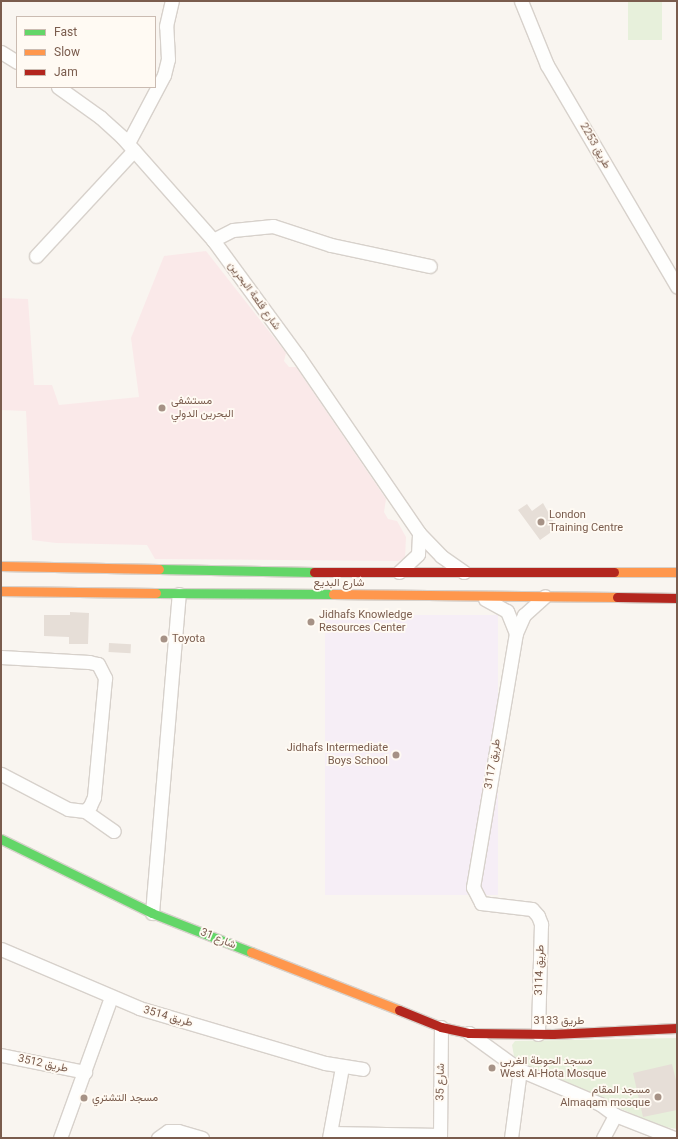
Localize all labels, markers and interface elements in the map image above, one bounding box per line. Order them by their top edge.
legend [16,16,156,88]
text: Fast [54,25,77,39]
text: Slow [54,45,80,59]
text: Jam [54,65,78,79]
street label: طريق 2253 [577,121,613,171]
street label: شارع قلعة البحرين [225,259,283,333]
place label: مستشفى البحرين الدولي [171,395,234,421]
marker: مستشفى البحرين الدولي [156,402,168,414]
place label: London Training Centre [549,509,623,535]
marker: London Training Centre [536,517,546,527]
street label: شارع البديع [314,576,364,590]
place label: Jidhafs Knowledge Resources Center [319,609,412,635]
marker: Jidhafs Knowledge Resources Center [306,617,316,627]
place label: Toyota [172,632,205,646]
marker: Toyota [159,634,169,644]
street label: طريق 3117 [482,738,504,790]
place label: Jidhafs Intermediate Boys School [287,742,388,768]
marker: Jidhafs Intermediate Boys School [391,750,401,760]
street label: شارع 31 [198,926,238,952]
street label: طريق 3114 [533,944,547,996]
street label: طريق 3514 [142,1004,194,1030]
street label: طريق 3133 [534,1014,584,1028]
street label: طريق 3512 [17,1052,69,1076]
place label: مسجد الحوطة الغربي West Al-Hota Mosque [500,1055,606,1081]
street label: شارع 35 [434,1063,448,1101]
marker: مسجد الحوطة الغربي West Al-Hota Mosque [487,1063,497,1073]
place label: مسجد المقام Almaqam mosque [560,1084,650,1110]
place label: مسجد التشتري [92,1091,158,1105]
marker: مسجد المقام Almaqam mosque [653,1092,663,1102]
marker: مسجد التشتري [79,1093,89,1103]

